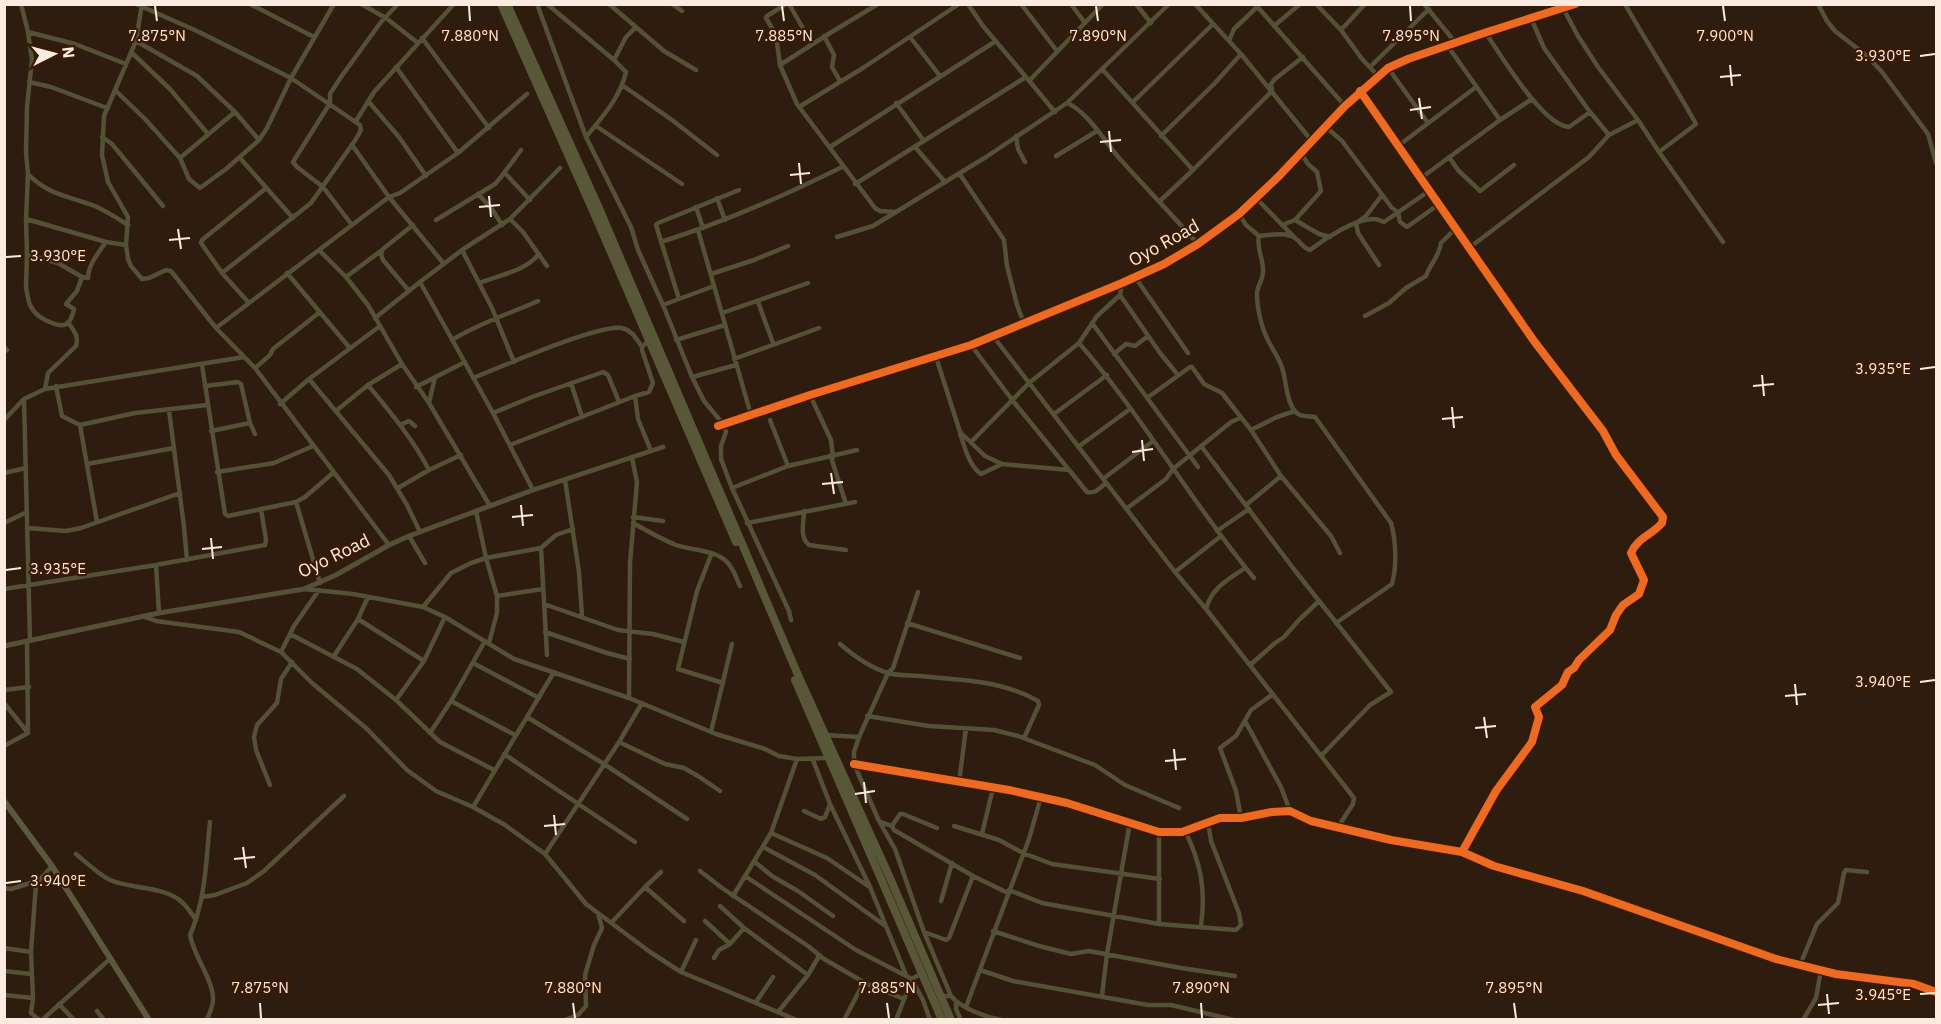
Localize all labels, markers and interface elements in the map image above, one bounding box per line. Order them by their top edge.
north arrow [24,24,84,84]
text: 7.875°N [128,26,186,45]
text: 7.880°N [441,26,499,45]
text: 7.885°N [755,26,813,45]
text: 7.890°N [1069,26,1127,45]
text: 7.895°N [1382,26,1440,45]
text: 7.900°N [1696,26,1754,45]
text: N [58,46,79,59]
text: 3.930°E [1855,46,1911,65]
street label: Oyo Road [1124,214,1203,271]
text: 3.930°E [30,246,86,265]
text: 3.935°E [1855,359,1911,378]
street label: Oyo Road [294,528,374,583]
text: 3.935°E [30,559,86,578]
text: 3.940°E [1855,672,1911,691]
text: 3.940°E [30,871,86,890]
text: 7.875°N [231,978,289,997]
text: 7.880°N [544,978,602,997]
text: 7.885°N [858,978,916,997]
text: 7.890°N [1172,978,1230,997]
text: 7.895°N [1485,978,1543,997]
text: 3.945°E [1855,985,1911,1004]

